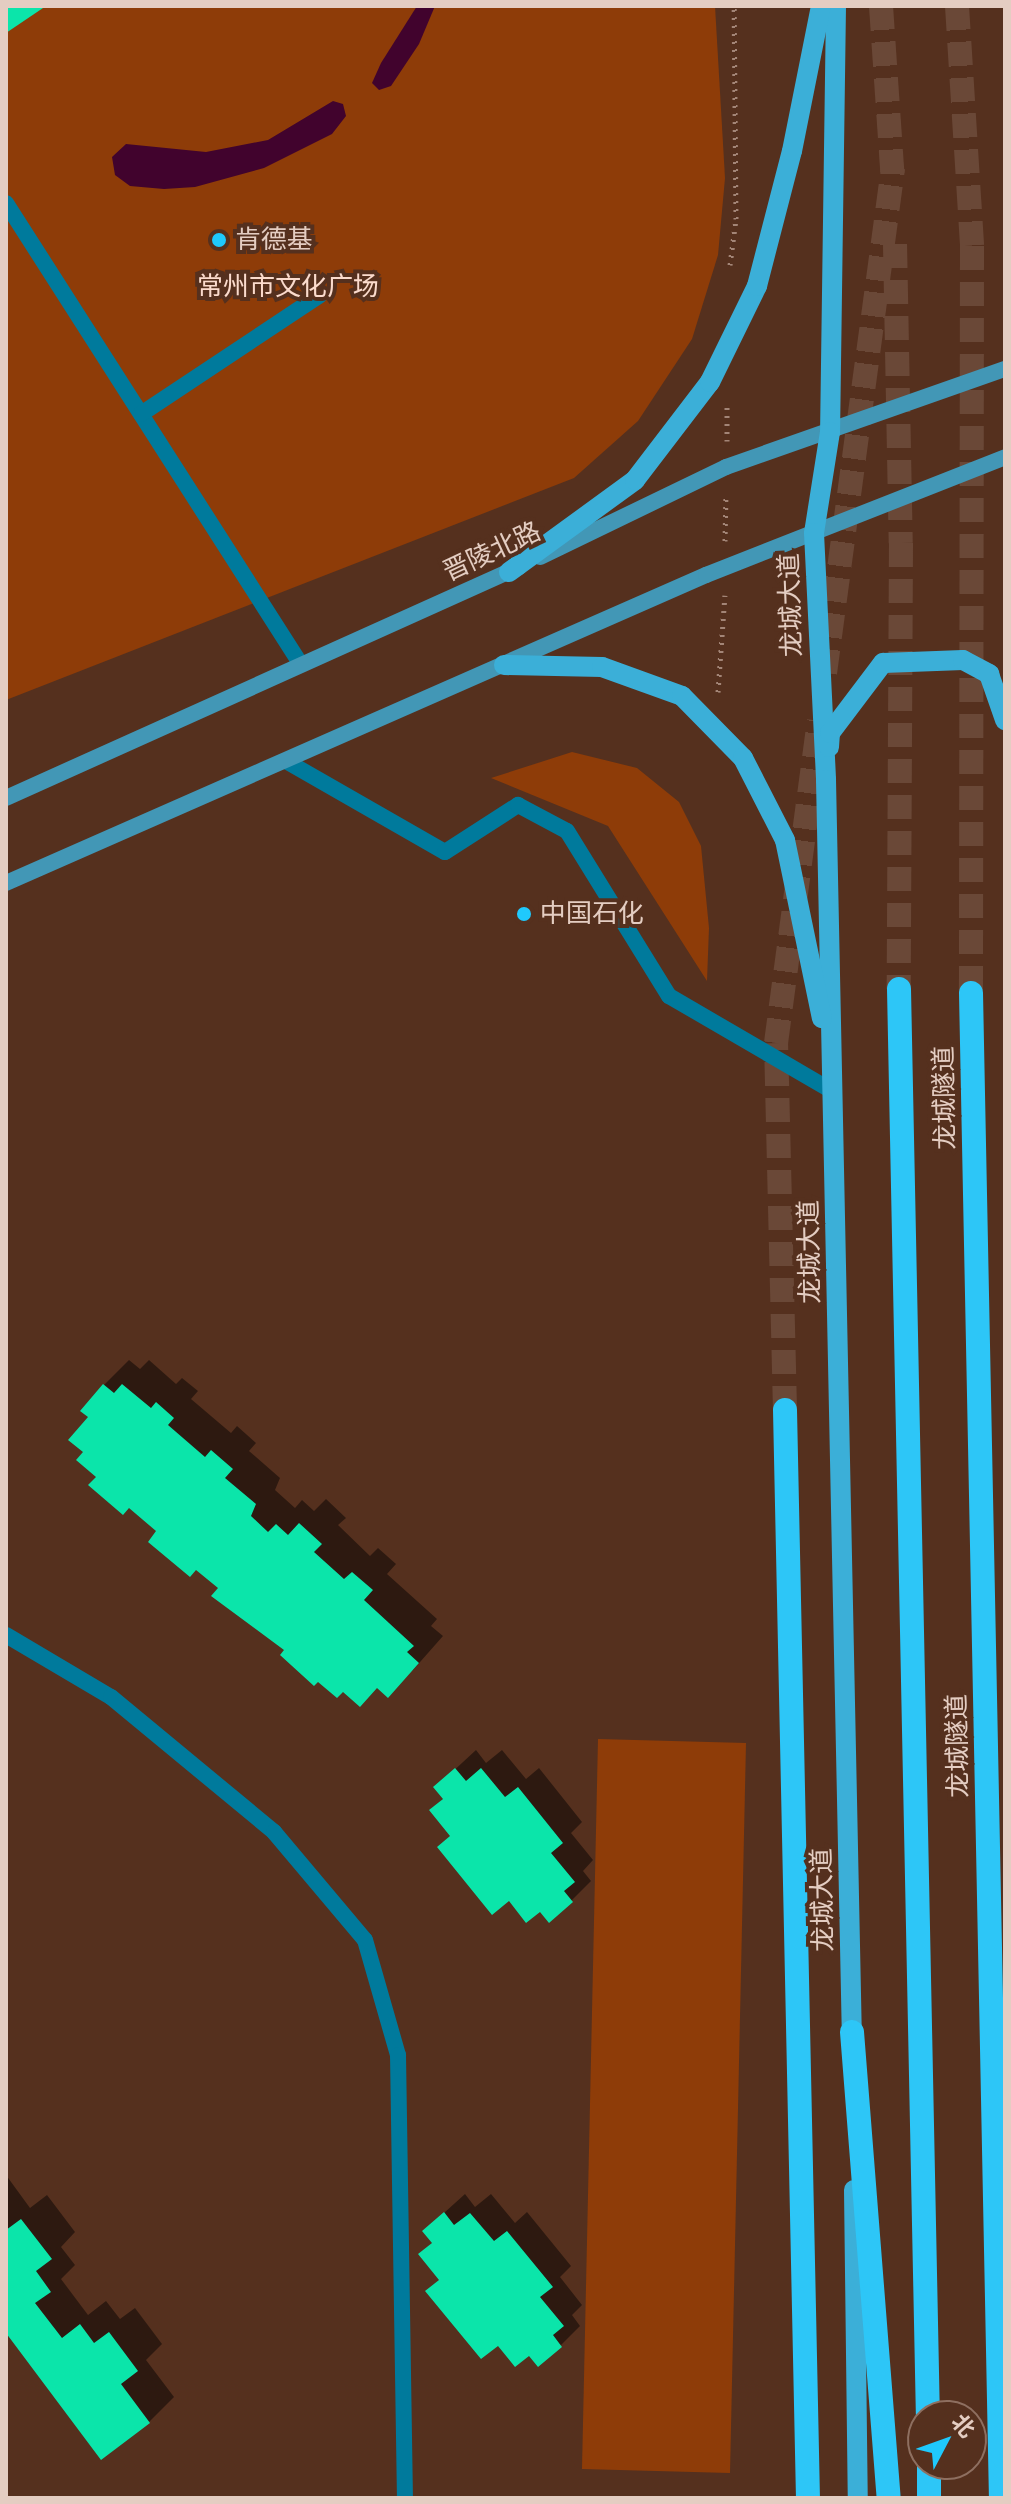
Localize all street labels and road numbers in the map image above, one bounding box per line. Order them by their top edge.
street label: 晋陵北路 [438,516,546,588]
street label: 龙城大道 [774,552,808,658]
street label: 龙城隧道 [928,1046,962,1150]
street label: 龙城大道 [793,1200,827,1304]
street label: 龙城隧道 [941,1694,975,1798]
street label: 龙城大道 [806,1848,840,1952]

